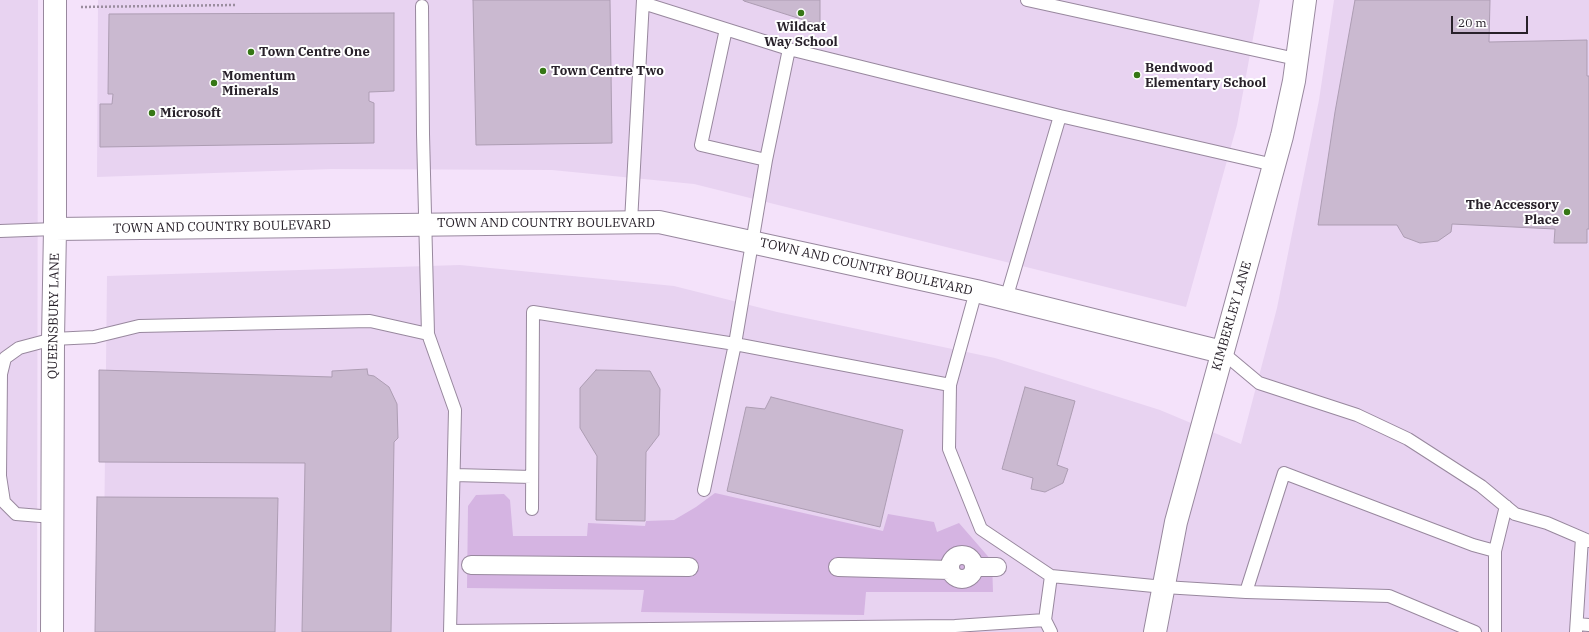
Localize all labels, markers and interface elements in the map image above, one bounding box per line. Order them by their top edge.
marker: Wildcat Way School [796,8,806,18]
scale bar [1453,8,1530,34]
text: 20 m [1458,15,1487,30]
place label: Wildcat Way School [764,19,838,50]
place label: Town Centre One [259,44,370,60]
marker: Town Centre One [246,47,256,57]
place label: Bendwood Elementary School [1145,60,1266,91]
place label: Town Centre Two [551,63,664,79]
marker: Town Centre Two [538,66,548,76]
place label: Momentum Minerals [222,68,296,99]
marker: Bendwood Elementary School [1132,70,1142,80]
marker: Momentum Minerals [209,78,219,88]
place label: Microsoft [160,105,221,121]
marker: Microsoft [147,108,157,118]
place label: The Accessory Place [1466,197,1559,228]
marker: The Accessory Place [1562,207,1572,217]
street label: TOWN AND COUNTRY BOULEVARD [437,215,655,231]
street label: TOWN AND COUNTRY BOULEVARD [113,217,331,237]
street label: TOWN AND COUNTRY BOULEVARD [758,235,974,299]
street label: QUEENSBURY LANE [45,253,63,379]
street label: KIMBERLEY LANE [1209,260,1255,372]

